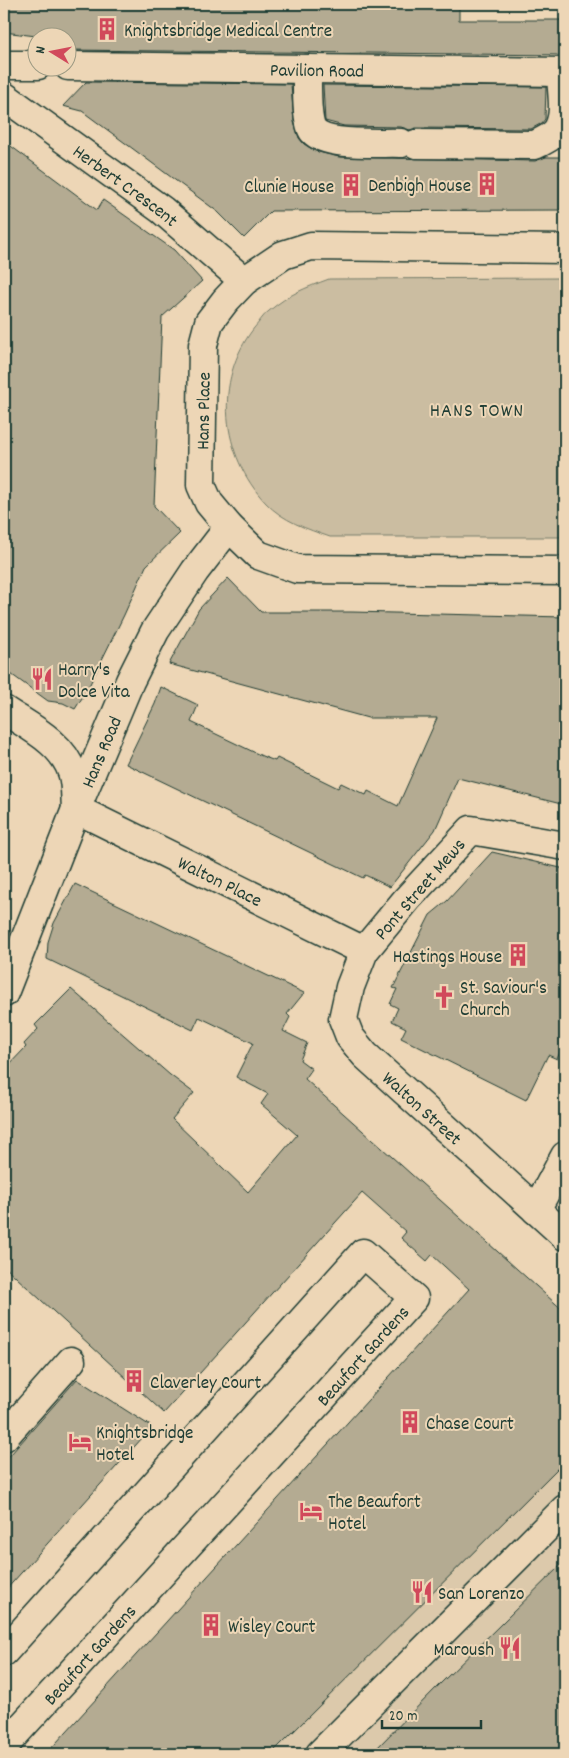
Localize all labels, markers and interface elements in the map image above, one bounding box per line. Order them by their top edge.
building icon: Knightsbridge Medical Centre [94,16,120,42]
place label: Knightsbridge Medical Centre [124,19,332,46]
north arrow [28,28,78,78]
text: N [31,45,52,55]
street label: Pavilion Road [270,58,364,87]
street label: Herbert Crescent [66,140,183,235]
building icon: Denbigh House [474,171,500,197]
building icon: Clunie House [338,172,364,198]
place label: Denbigh House [368,174,471,201]
place label: Clunie House [244,175,334,202]
street label: Hans Place [191,372,220,450]
district label: HANS TOWN [430,398,524,426]
place label: Harry's Dolce Vita [58,658,131,707]
restaurant icon: Harry's Dolce Vita [29,666,55,692]
street label: Hans Road [76,713,131,793]
street label: Pont Street Mews [370,833,474,947]
street label: Walton Place [172,851,266,916]
building icon: Hastings House [505,942,531,968]
place label: Hastings House [393,945,502,972]
place label: St. Saviour's Church [460,976,547,1025]
church icon: St. Saviour's Church [431,984,457,1010]
street label: Walton Street [375,1067,466,1153]
street label: Beaufort Gardens [312,1301,417,1414]
building icon: Claverley Court [121,1368,147,1394]
place label: Claverley Court [150,1371,261,1398]
building icon: Chase Court [397,1409,423,1435]
place label: Chase Court [426,1412,514,1439]
place label: Knightsbridge Hotel [96,1421,193,1470]
hotel icon: Knightsbridge Hotel [67,1429,93,1455]
place label: The Beaufort Hotel [328,1490,421,1539]
hotel icon: The Beaufort Hotel [298,1498,324,1524]
restaurant icon: San Lorenzo [409,1579,435,1605]
place label: San Lorenzo [438,1582,525,1609]
street label: Beaufort Gardens [39,1600,144,1713]
building icon: Wisley Court [198,1612,224,1638]
place label: Wisley Court [228,1615,315,1642]
restaurant icon: Maroush [497,1635,523,1661]
place label: Maroush [434,1638,494,1665]
scale bar [382,1698,480,1730]
text: 20 m [389,1706,417,1728]

